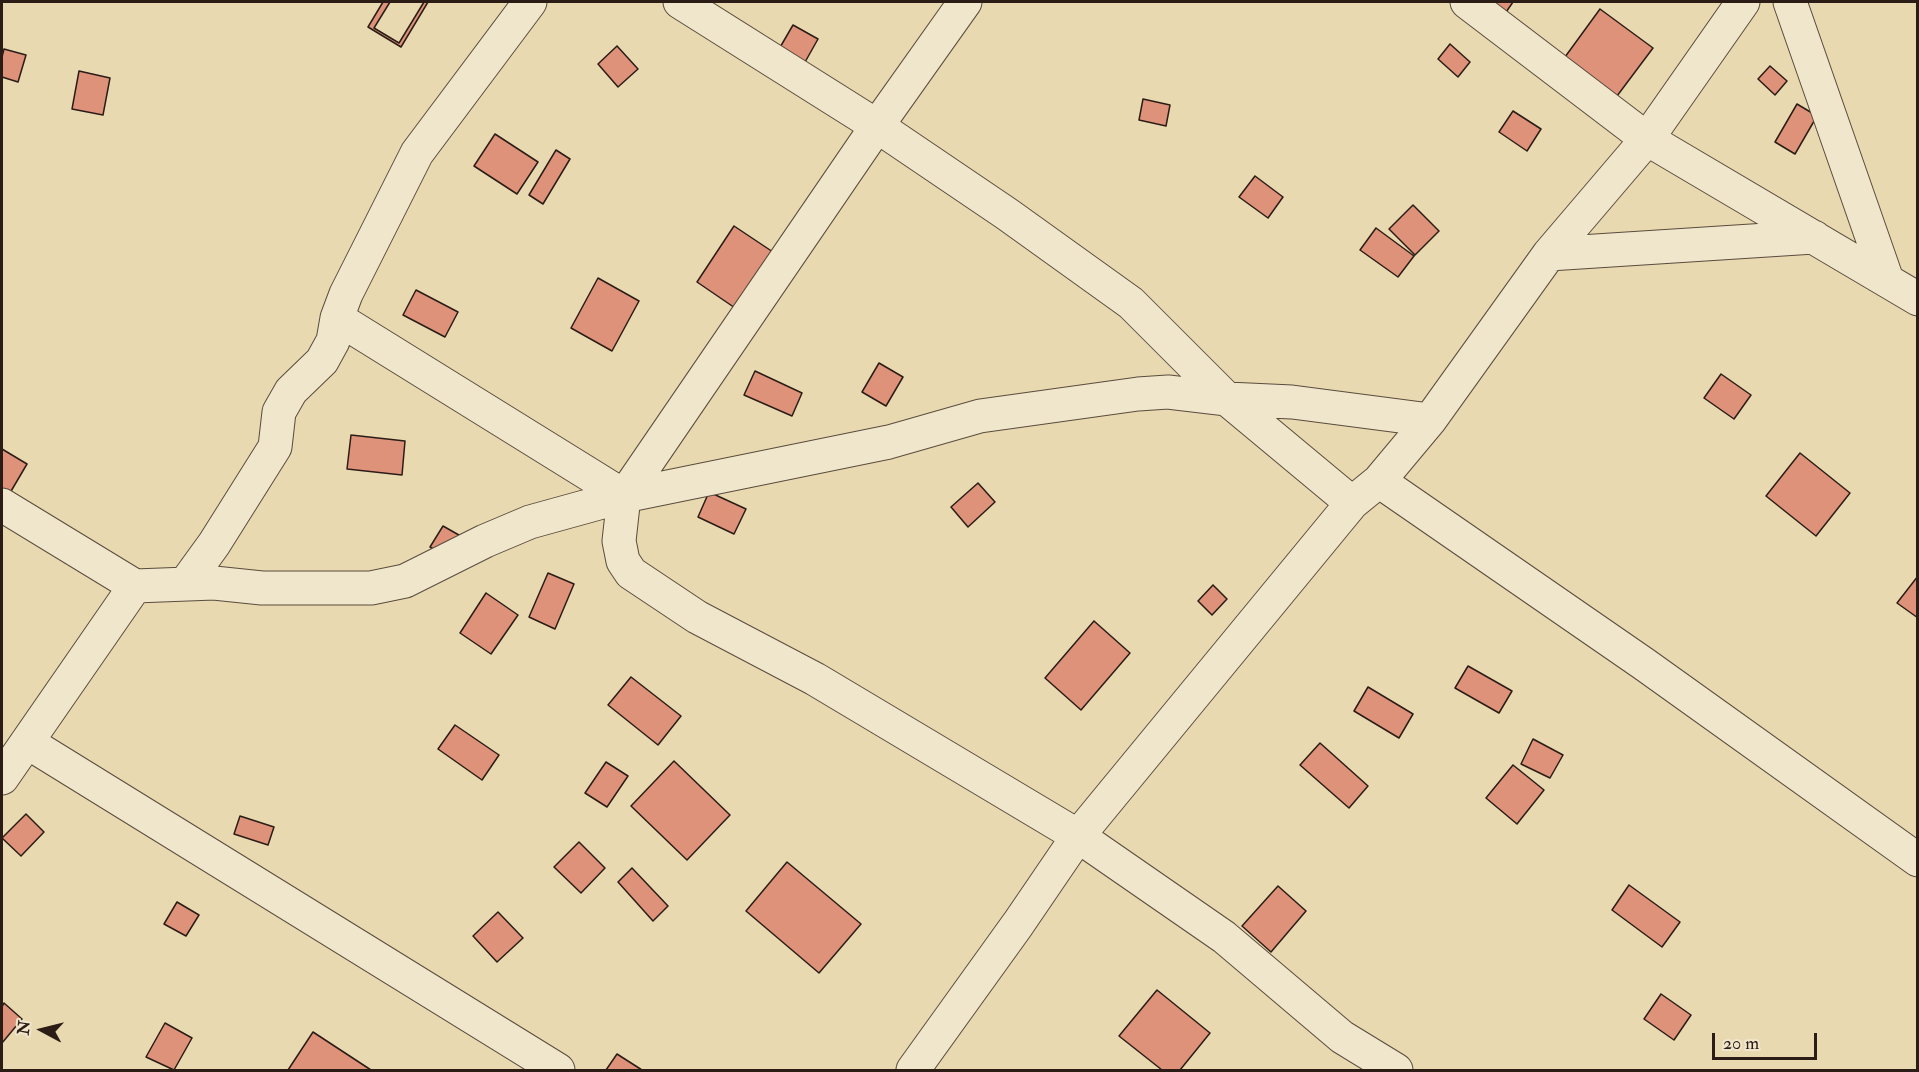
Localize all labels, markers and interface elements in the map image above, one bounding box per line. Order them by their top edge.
north arrow [12,1000,72,1060]
text: N [13,1019,35,1036]
scale bar [1715,1021,1820,1059]
text: 20 m [1723,1032,1759,1055]

